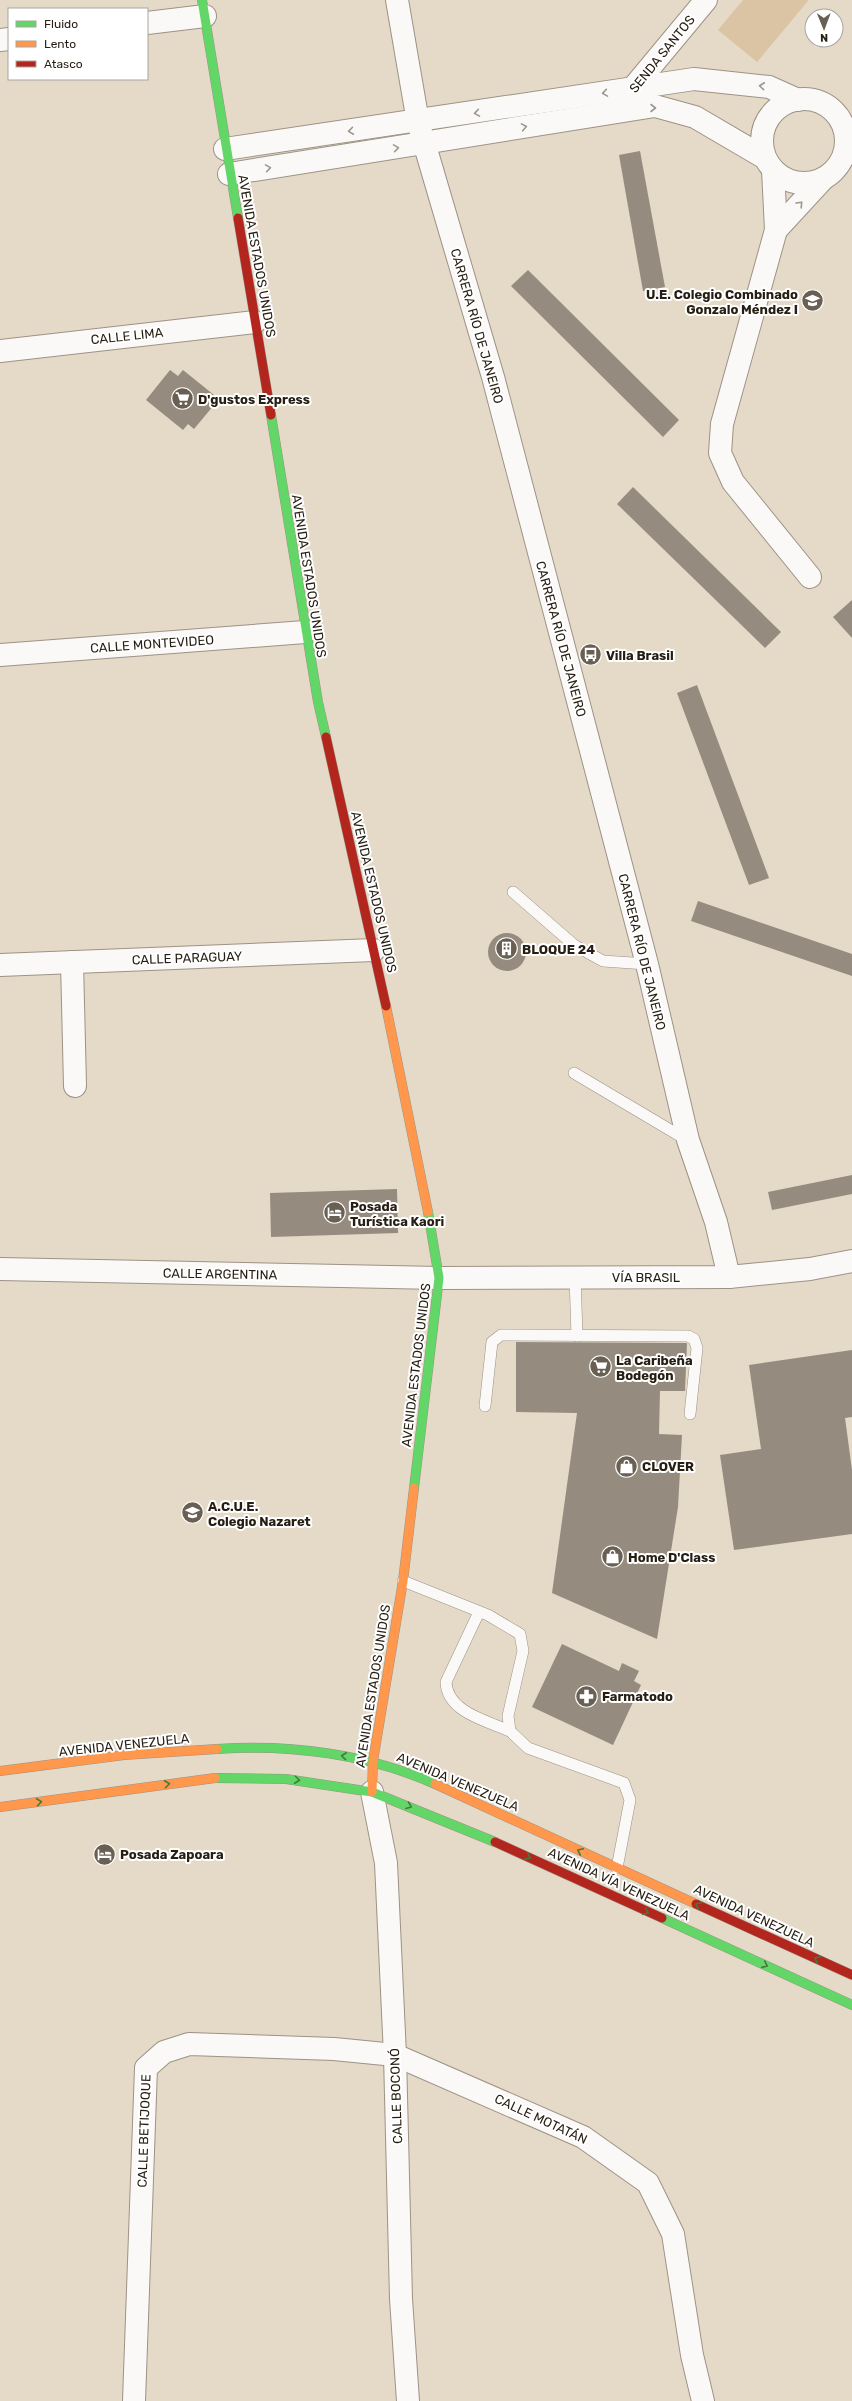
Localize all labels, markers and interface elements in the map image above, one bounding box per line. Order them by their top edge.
legend [8,8,148,80]
north arrow [804,8,844,48]
street label: SENDA SANTOS [626,12,698,96]
text: Fluido [44,17,78,31]
text: N [820,31,828,44]
text: Lento [44,37,76,51]
text: Atasco [44,57,83,71]
one-way arrow [759,82,765,91]
one-way arrow [602,88,608,97]
one-way arrow [650,104,656,112]
one-way arrow [474,108,480,117]
one-way arrow [521,123,527,132]
one-way arrow [348,127,355,136]
one-way arrow [393,144,399,153]
one-way arrow [265,164,271,173]
street label: AVENIDA ESTADOS UNIDOS [235,173,279,339]
one-way arrow [795,201,802,209]
street label: CARRERA RÍO DE JANEIRO [448,247,506,406]
place label: U.E. Colegio Combinado Gonzalo Méndez I [646,287,798,317]
school or university icon: U.E. Colegio Combinado Gonzalo Méndez I [800,288,826,314]
street label: CALLE LIMA [90,325,164,347]
supermarket icon: D'gustos Express [169,386,195,412]
place label: D'gustos Express [198,392,310,407]
street label: AVENIDA ESTADOS UNIDOS [289,493,329,659]
street label: CARRERA RÍO DE JANEIRO [533,559,589,719]
street label: CALLE MONTEVIDEO [90,632,215,656]
bus stop icon: Villa Brasil [577,642,603,668]
place label: Villa Brasil [606,648,674,663]
street label: AVENIDA ESTADOS UNIDOS [348,810,400,974]
street label: CARRERA RÍO DE JANEIRO [615,872,669,1032]
building icon: BLOQUE 24 [494,936,520,962]
place label: BLOQUE 24 [522,942,595,957]
street label: CALLE PARAGUAY [131,949,243,967]
place label: Posada Turística Kaori [350,1199,444,1229]
hotel icon: Posada Turística Kaori [321,1200,347,1226]
street label: CALLE ARGENTINA [163,1266,278,1283]
street label: VÍA BRASIL [612,1270,681,1285]
street label: AVENIDA ESTADOS UNIDOS [398,1282,434,1448]
place label: La Caribeña Bodegón [616,1353,693,1383]
supermarket icon: La Caribeña Bodegón [588,1354,614,1380]
shop icon: CLOVER [613,1453,639,1479]
place label: CLOVER [642,1459,694,1474]
place label: A.C.U.E. Colegio Nazaret [208,1499,311,1529]
school or university icon: A.C.U.E. Colegio Nazaret [180,1500,206,1526]
shop icon: Home D'Class [600,1544,626,1570]
place label: Home D'Class [628,1550,715,1565]
street label: AVENIDA ESTADOS UNIDOS [353,1603,393,1769]
pharmacy icon: Farmatodo [574,1683,600,1709]
place label: Farmatodo [602,1689,673,1704]
street label: AVENIDA VENEZUELA [58,1731,190,1759]
street label: AVENIDA VENEZUELA [395,1749,522,1815]
one-way arrow [341,1751,347,1760]
one-way arrow [294,1775,300,1784]
one-way arrow [164,1780,170,1789]
one-way arrow [36,1798,42,1807]
one-way arrow [406,1801,413,1809]
hotel icon: Posada Zapoara [91,1841,117,1867]
street label: AVENIDA VÍA VENEZUELA [546,1845,692,1924]
place label: Posada Zapoara [120,1847,224,1862]
one-way arrow [577,1848,585,1856]
one-way arrow [524,1852,532,1860]
street label: AVENIDA VENEZUELA [691,1881,817,1951]
one-way arrow [695,1902,703,1910]
one-way arrow [643,1907,650,1915]
one-way arrow [813,1956,821,1964]
one-way arrow [760,1960,768,1968]
street label: CALLE BOCONÓ [387,2048,405,2144]
street label: CALLE BETIJOQUE [135,2074,153,2188]
street label: CALLE MOTATÁN [492,2091,590,2147]

